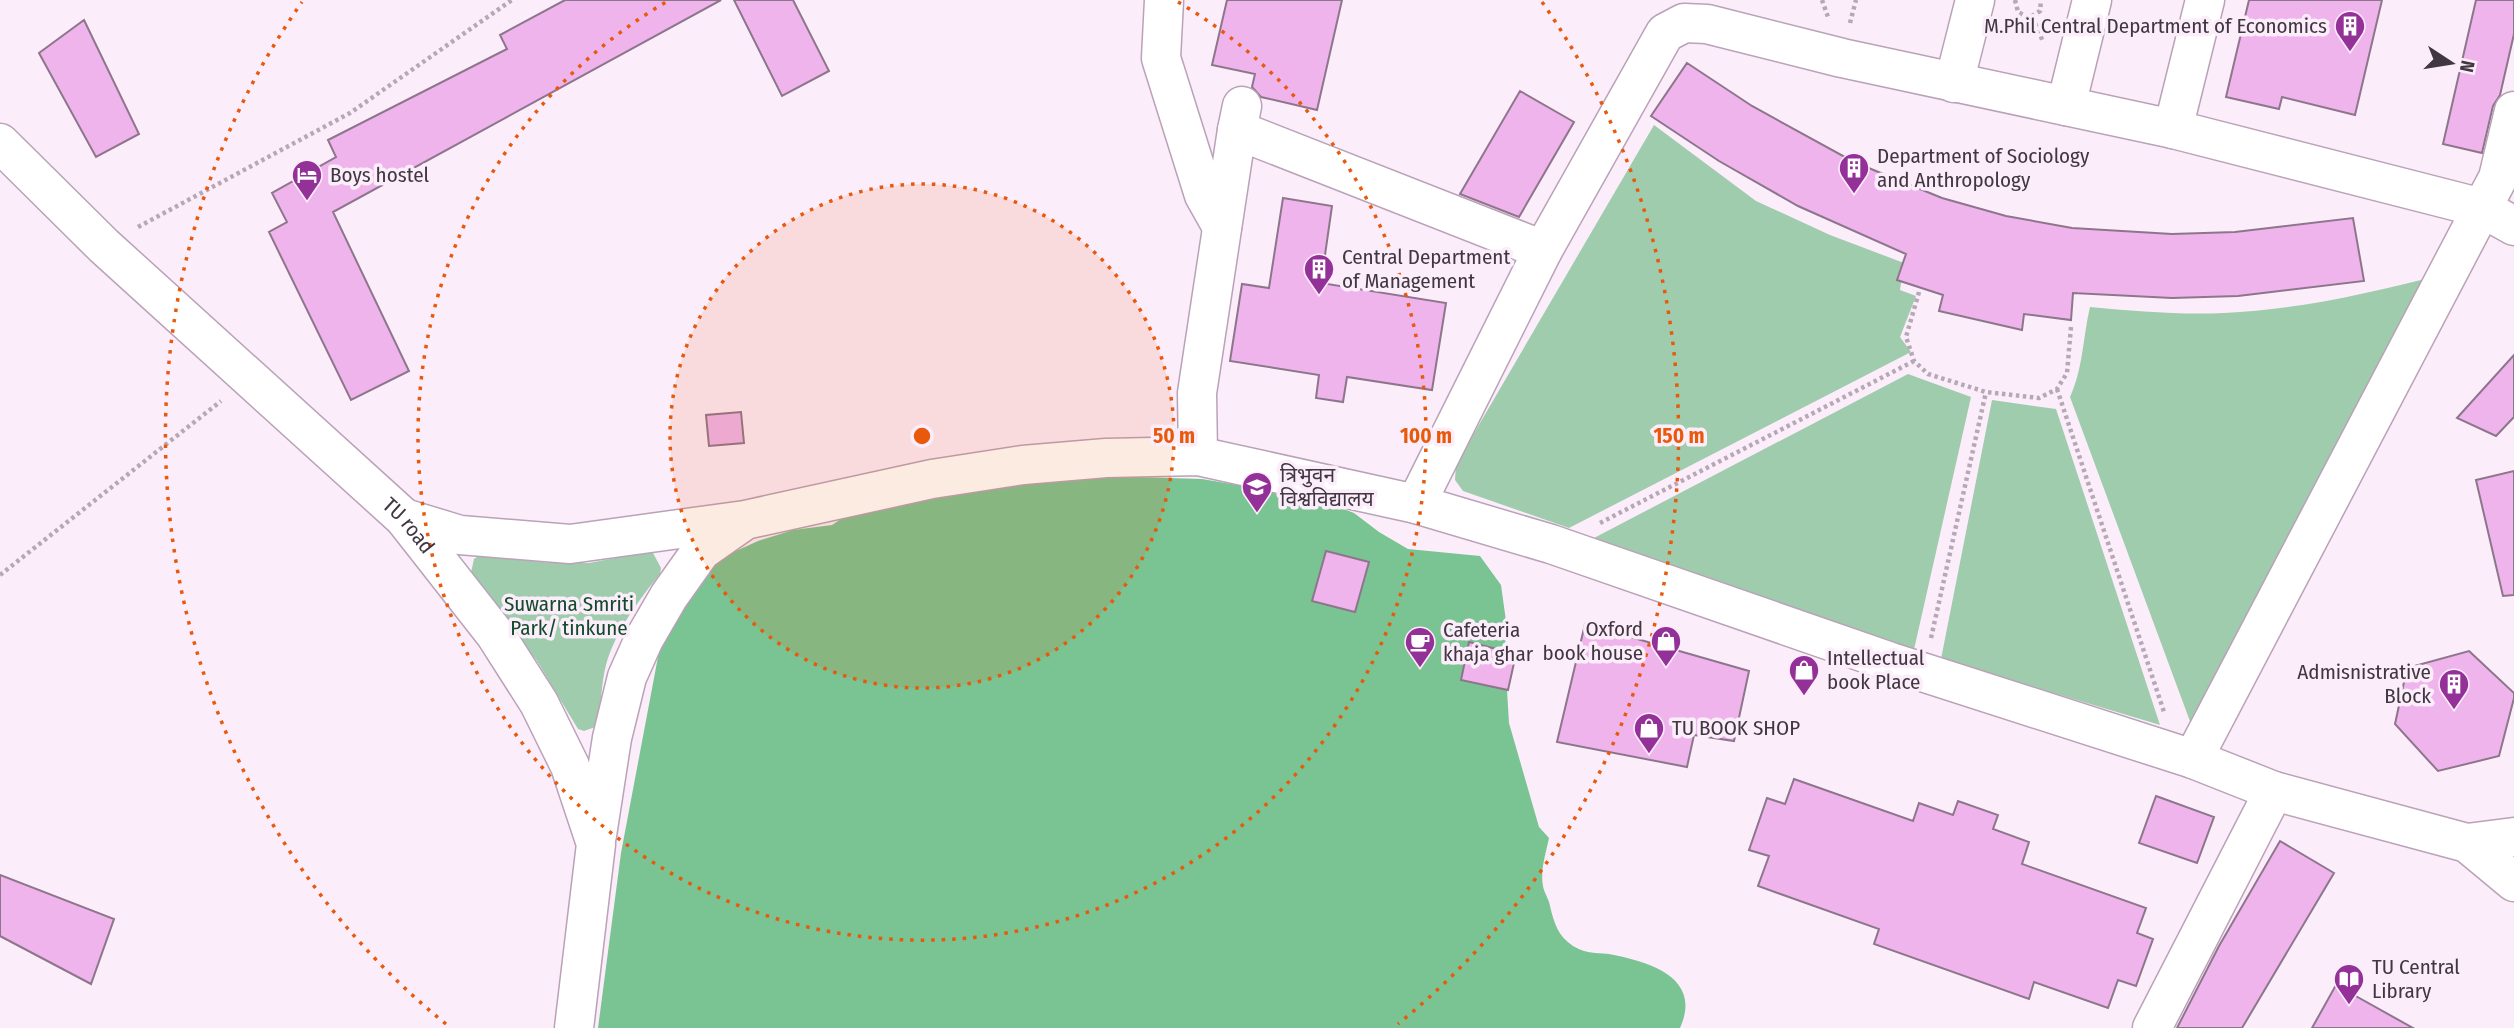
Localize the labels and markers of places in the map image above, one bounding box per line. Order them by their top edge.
building icon: M.Phil Central Department of Economics [2333,9,2367,53]
place label: M.Phil Central Department of Economics [1984,13,2327,39]
place label: Department of Sociology and Anthropology [1877,143,2090,193]
building icon: Department of Sociology and Anthropology [1837,151,1871,195]
hotel icon: Boys hostel [290,158,324,202]
place label: Boys hostel [330,162,430,188]
place label: Central Department of Management [1342,244,1510,294]
building icon: Central Department of Management [1302,252,1336,296]
centre of rings [910,424,934,448]
place label: त्रिभुवन विश्वविद्यालय [1280,462,1375,512]
school or university icon: त्रिभुवन विश्वविद्यालय [1240,470,1274,514]
place label: Oxford book house [1543,616,1643,666]
place label: Cafeteria khaja ghar [1443,617,1534,667]
shop icon: Oxford book house [1649,624,1683,668]
cafe icon: Cafeteria khaja ghar [1403,625,1437,669]
place label: Intellectual book Place [1827,645,1925,695]
shop icon: Intellectual book Place [1787,653,1821,697]
place label: Admisnistrative Block [2297,659,2431,709]
building icon: Admisnistrative Block [2437,667,2471,711]
shop icon: TU BOOK SHOP [1632,711,1666,755]
place label: TU BOOK SHOP [1672,715,1800,741]
place label: TU Central Library [2372,954,2460,1004]
library icon: TU Central Library [2332,962,2366,1006]

